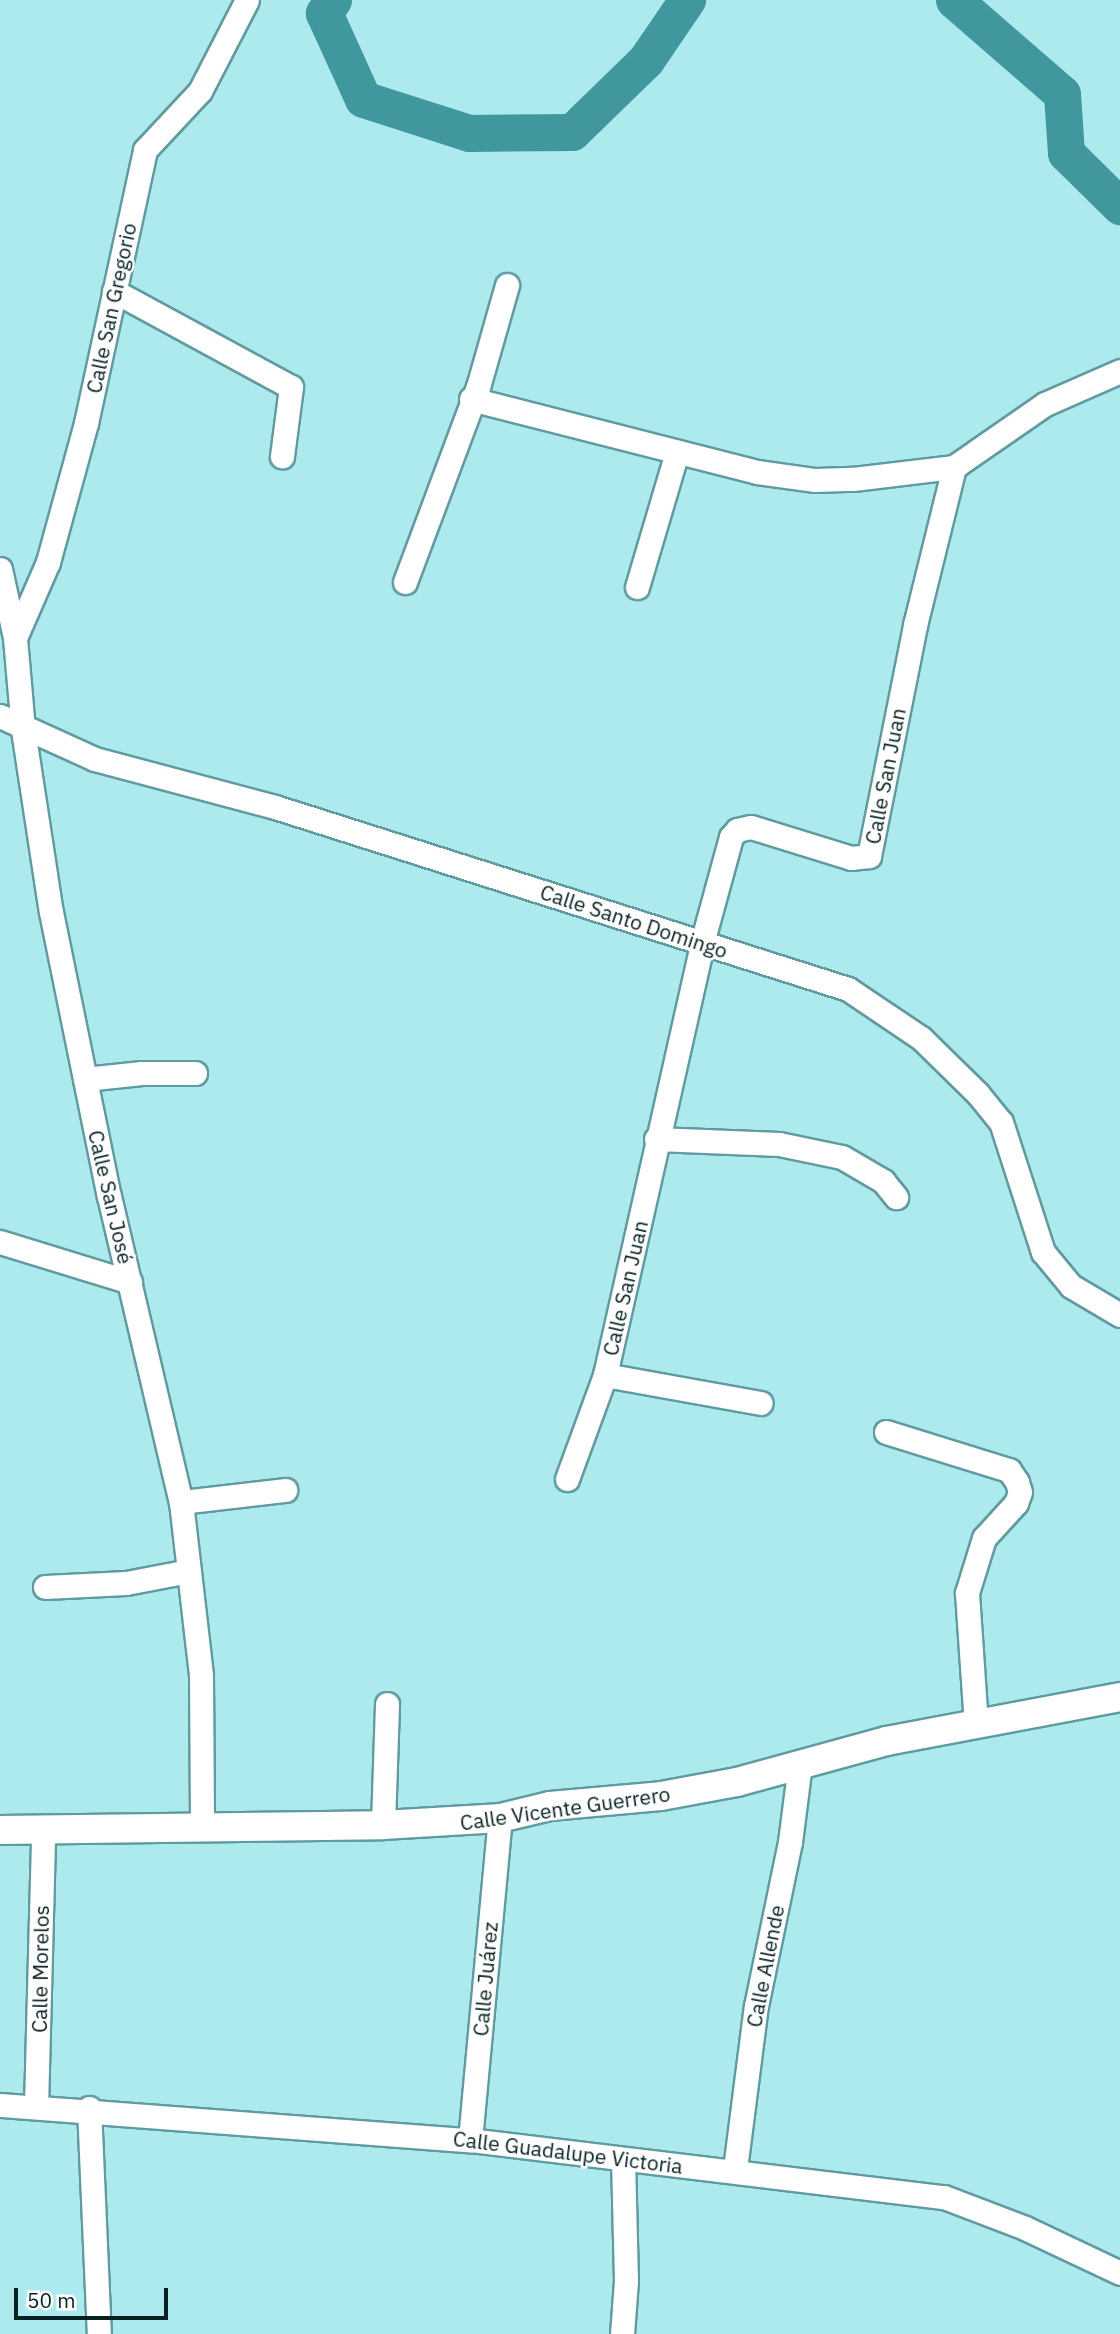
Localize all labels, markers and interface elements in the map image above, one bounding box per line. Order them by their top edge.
street label: Calle San Gregorio [81,221,141,395]
street label: Calle San Juan [859,706,911,846]
street label: Calle Santo Domingo [537,879,731,963]
street label: Calle San José [83,1128,139,1266]
street label: Calle San Juan [597,1218,653,1358]
street label: Calle Vicente Guerrero [458,1781,672,1835]
street label: Calle Allende [741,1903,789,2029]
street label: Calle Morelos [26,1905,54,2033]
street label: Calle Juárez [467,1921,503,2037]
street label: Calle Guadalupe Victoria [452,2125,684,2179]
scale bar [18,2274,172,2318]
text: 50 m [27,2286,76,2314]

